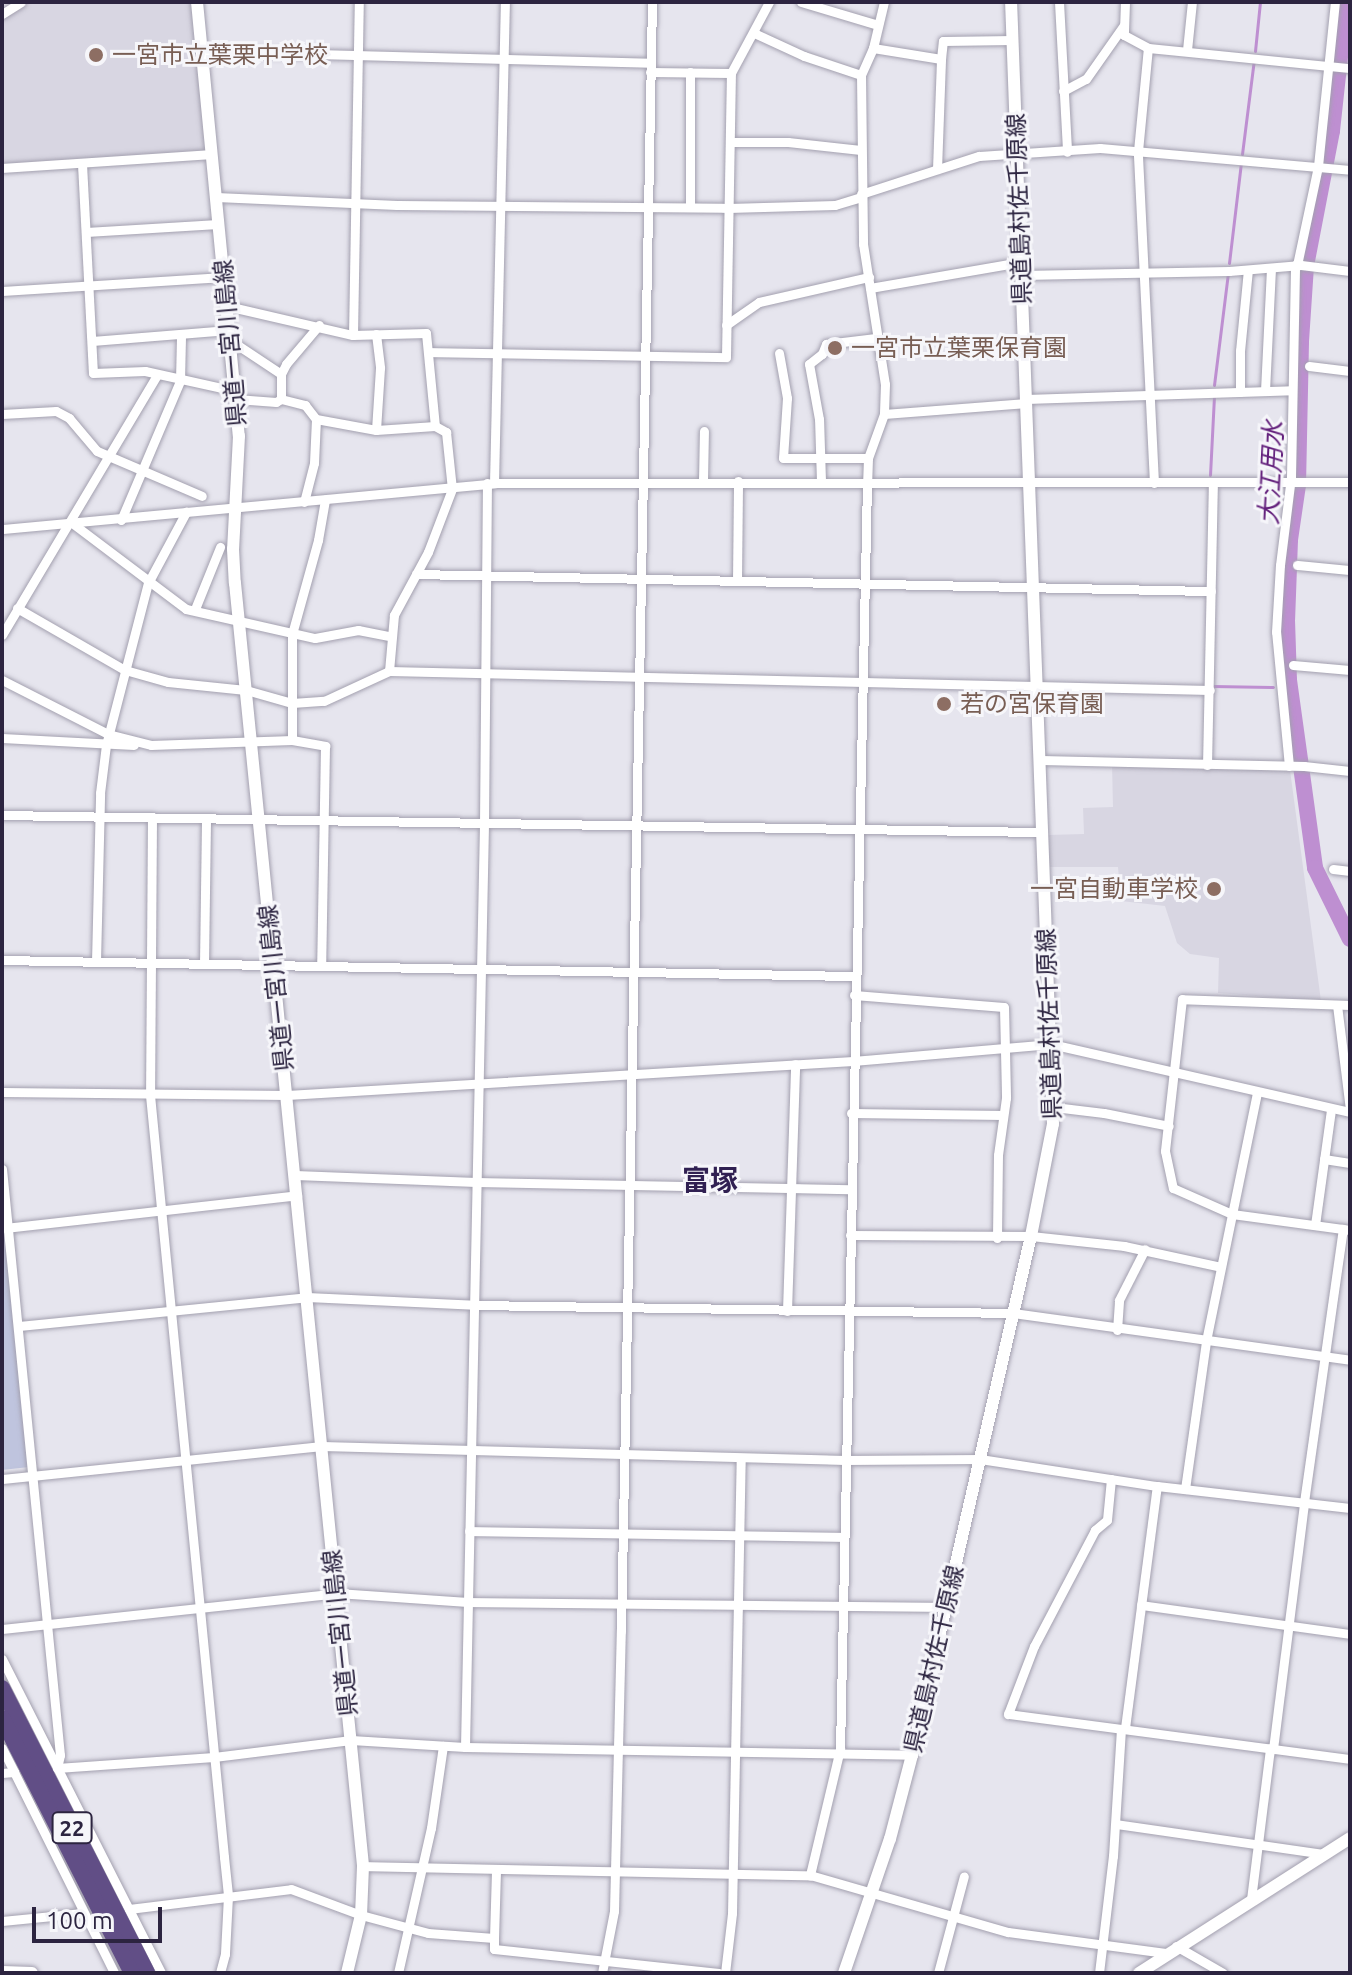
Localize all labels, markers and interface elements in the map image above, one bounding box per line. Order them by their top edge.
place label: 一宮市立葉栗中学校 [112,41,328,69]
marker: 一宮市立葉栗中学校 [87,46,105,64]
street label: 県道島村佐千原線 [1001,113,1037,305]
street label: 県道一宮川島線 [208,258,252,428]
place label: 一宮市立葉栗保育園 [851,334,1067,362]
marker: 一宮市立葉栗保育園 [826,339,844,357]
water label: 大江用水 [1253,420,1289,526]
place label: 若の宮保育園 [960,690,1104,718]
marker: 若の宮保育園 [935,695,953,713]
place label: 一宮自動車学校 [1030,875,1198,903]
marker: 一宮自動車学校 [1205,880,1223,898]
street label: 県道一宮川島線 [253,903,299,1073]
street label: 県道島村佐千原線 [1031,928,1067,1120]
district label: 富塚 [682,1163,738,1197]
street label: 県道一宮川島線 [317,1548,363,1718]
street label: 県道島村佐千原線 [898,1562,970,1756]
road number: 22 [50,1810,94,1846]
scale bar [36,1891,166,1941]
text: 100 m [46,1907,113,1934]

